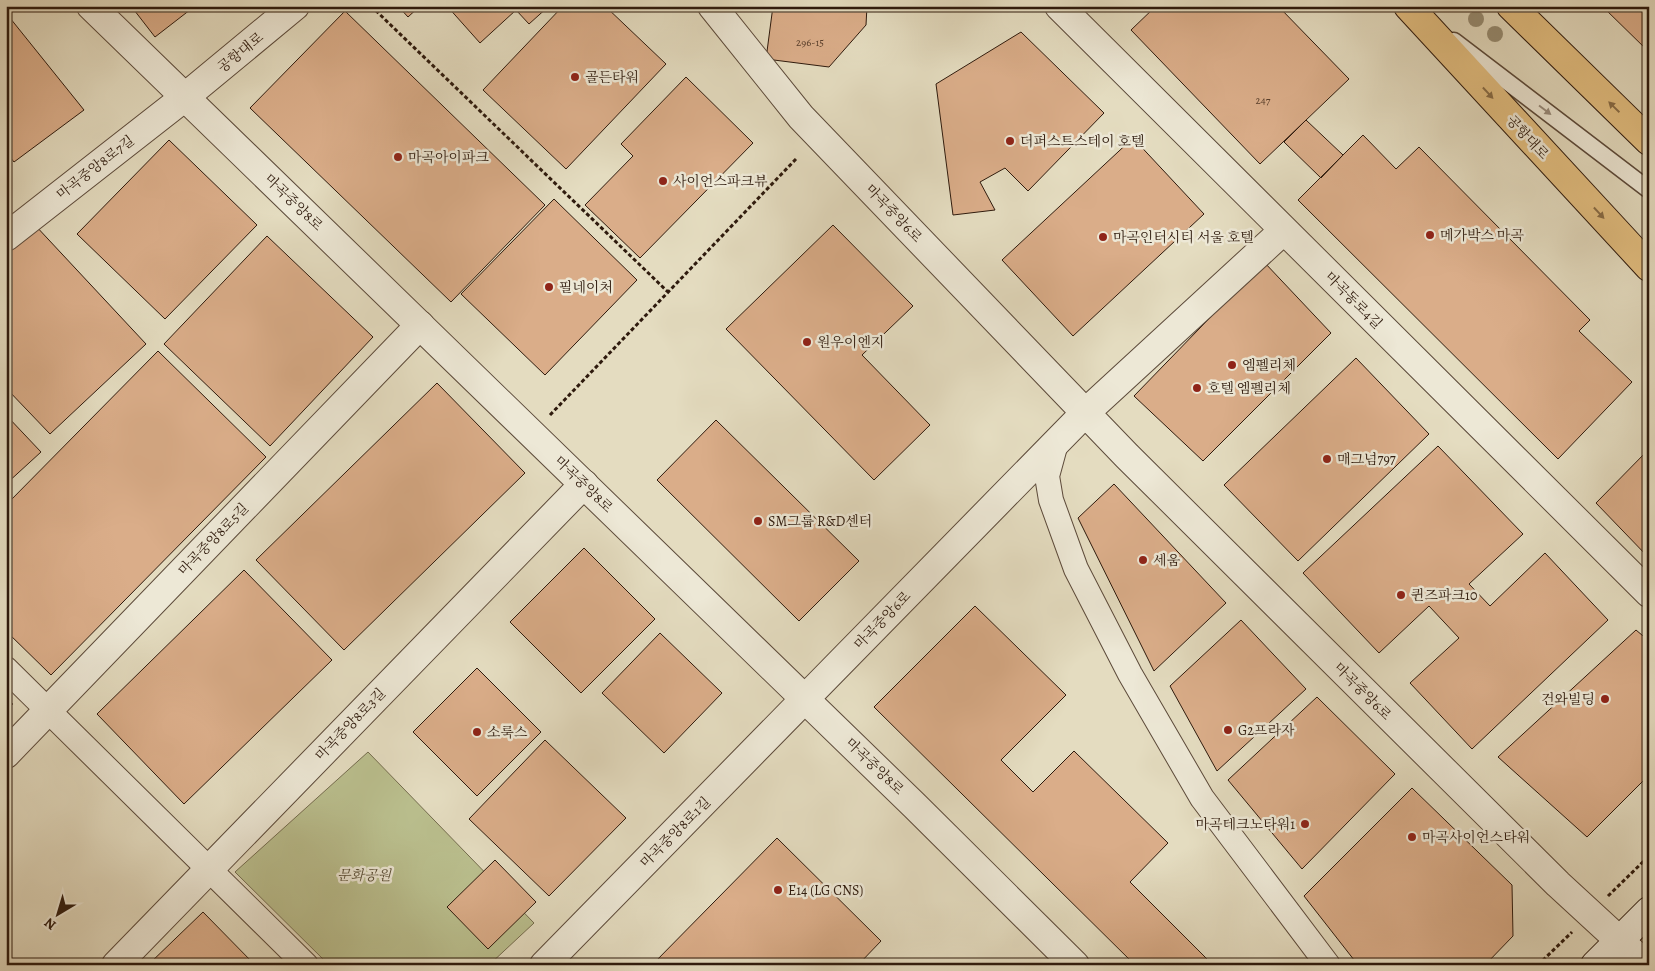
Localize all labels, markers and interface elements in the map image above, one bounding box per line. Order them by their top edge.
street label: 공항대로 [213,28,268,77]
house number: 296-15 [796,35,824,50]
place label: 골든타워 [585,68,639,87]
marker: 골든타워 [569,71,581,83]
one-way arrow [1482,87,1494,99]
house number: 247 [1256,93,1271,108]
one-way arrow [1608,101,1620,113]
one-way arrow [1538,105,1551,116]
street label: 공항대로 [1502,111,1553,164]
street label: 마곡중앙8로7길 [52,131,138,204]
place label: 더퍼스트스테이 호텔 [1020,132,1145,151]
marker: 더퍼스트스테이 호텔 [1004,135,1016,147]
place label: 마곡아이파크 [408,148,490,167]
marker: 마곡아이파크 [392,151,404,163]
street label: 마곡중앙8로 [260,170,327,235]
place label: 사이언스파크뷰 [673,172,768,191]
marker: 사이언스파크뷰 [657,175,669,187]
street label: 마곡중앙6로 [861,180,927,247]
one-way arrow [1593,206,1605,218]
place label: 메가박스 마곡 [1440,226,1524,245]
place label: 마곡인터시티 서울 호텔 [1113,228,1254,247]
marker: 메가박스 마곡 [1424,229,1436,241]
marker: 마곡인터시티 서울 호텔 [1097,231,1109,243]
street label: 마곡동로4길 [1321,267,1387,333]
place label: 필네이처 [559,278,613,297]
marker: 필네이처 [543,281,555,293]
place label: 원우이엔지 [817,333,885,352]
marker: 원우이엔지 [801,336,813,348]
place label: 엠펠리체 [1242,356,1296,375]
marker: 엠펠리체 [1226,359,1238,371]
place label: 호텔 엠펠리체 [1207,379,1291,398]
marker: 호텔 엠펠리체 [1191,382,1203,394]
place label: 매그넘797 [1337,450,1396,469]
street label: 마곡중앙8로 [550,452,617,517]
marker: 매그넘797 [1321,453,1333,465]
street label: 마곡중앙8로5길 [174,499,253,580]
place label: SM그룹 R&D센터 [768,512,872,531]
marker: SM그룹 R&D센터 [752,515,764,527]
place label: 세움 [1153,551,1181,570]
marker: 세움 [1137,554,1149,566]
place label: 퀸즈파크10 [1411,586,1477,605]
street label: 마곡중앙6로 [850,587,915,654]
marker: 퀸즈파크10 [1395,589,1407,601]
street label: 마곡중앙6로 [1330,658,1396,725]
street label: 마곡중앙8로3길 [311,684,390,765]
place label: 건와빌딩 [1541,690,1595,709]
marker: 건와빌딩 [1599,693,1611,705]
place label: G2프라자 [1238,721,1295,740]
place label: 소룩스 [487,723,528,742]
marker: G2프라자 [1222,724,1234,736]
marker: 소룩스 [471,726,483,738]
street label: 마곡중앙8로 [841,734,908,799]
street label: 마곡중앙8로1길 [636,793,715,872]
place label: 마곡테크노타워1 [1196,815,1295,834]
marker: 마곡테크노타워1 [1299,818,1311,830]
place label: 마곡사이언스타워 [1422,828,1530,847]
marker: 마곡사이언스타워 [1406,831,1418,843]
park label: 문화공원 [337,866,393,885]
place label: E14 (LG CNS) [788,881,863,900]
marker: E14 (LG CNS) [772,884,784,896]
north arrow [32,888,82,938]
text: N [40,913,60,934]

